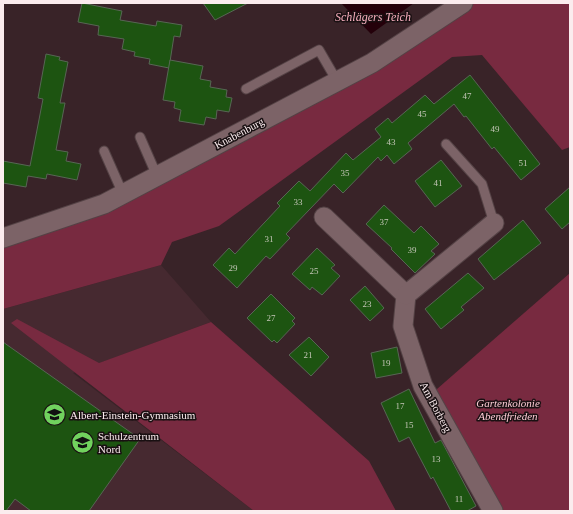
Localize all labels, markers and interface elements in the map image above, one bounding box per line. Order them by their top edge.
water label: Schlägers Teich [335,10,411,24]
house number: 47 [463,91,472,101]
house number: 45 [418,109,427,119]
street label: Knabenburg [212,115,266,151]
house number: 49 [491,124,500,134]
house number: 43 [387,137,396,147]
house number: 51 [519,158,528,168]
house number: 35 [341,168,350,178]
house number: 41 [434,178,443,188]
house number: 33 [294,197,303,207]
house number: 37 [380,217,389,227]
house number: 31 [265,234,274,244]
house number: 39 [408,245,417,255]
house number: 29 [229,263,238,273]
house number: 25 [310,266,319,276]
house number: 23 [363,299,372,309]
house number: 27 [267,313,276,323]
house number: 21 [304,350,313,360]
house number: 19 [382,358,391,368]
street label: Am Borberg [418,380,454,435]
park label: Gartenkolonie Abendfrieden [476,397,540,422]
house number: 17 [396,401,405,411]
school or university icon: Albert-Einstein-Gymnasium [42,402,68,428]
place label: Albert-Einstein-Gymnasium [70,409,196,421]
house number: 15 [405,420,414,430]
school or university icon: Schulzentrum Nord [70,429,96,455]
place label: Schulzentrum Nord [98,430,160,455]
house number: 13 [432,454,441,464]
house number: 11 [455,494,463,504]

